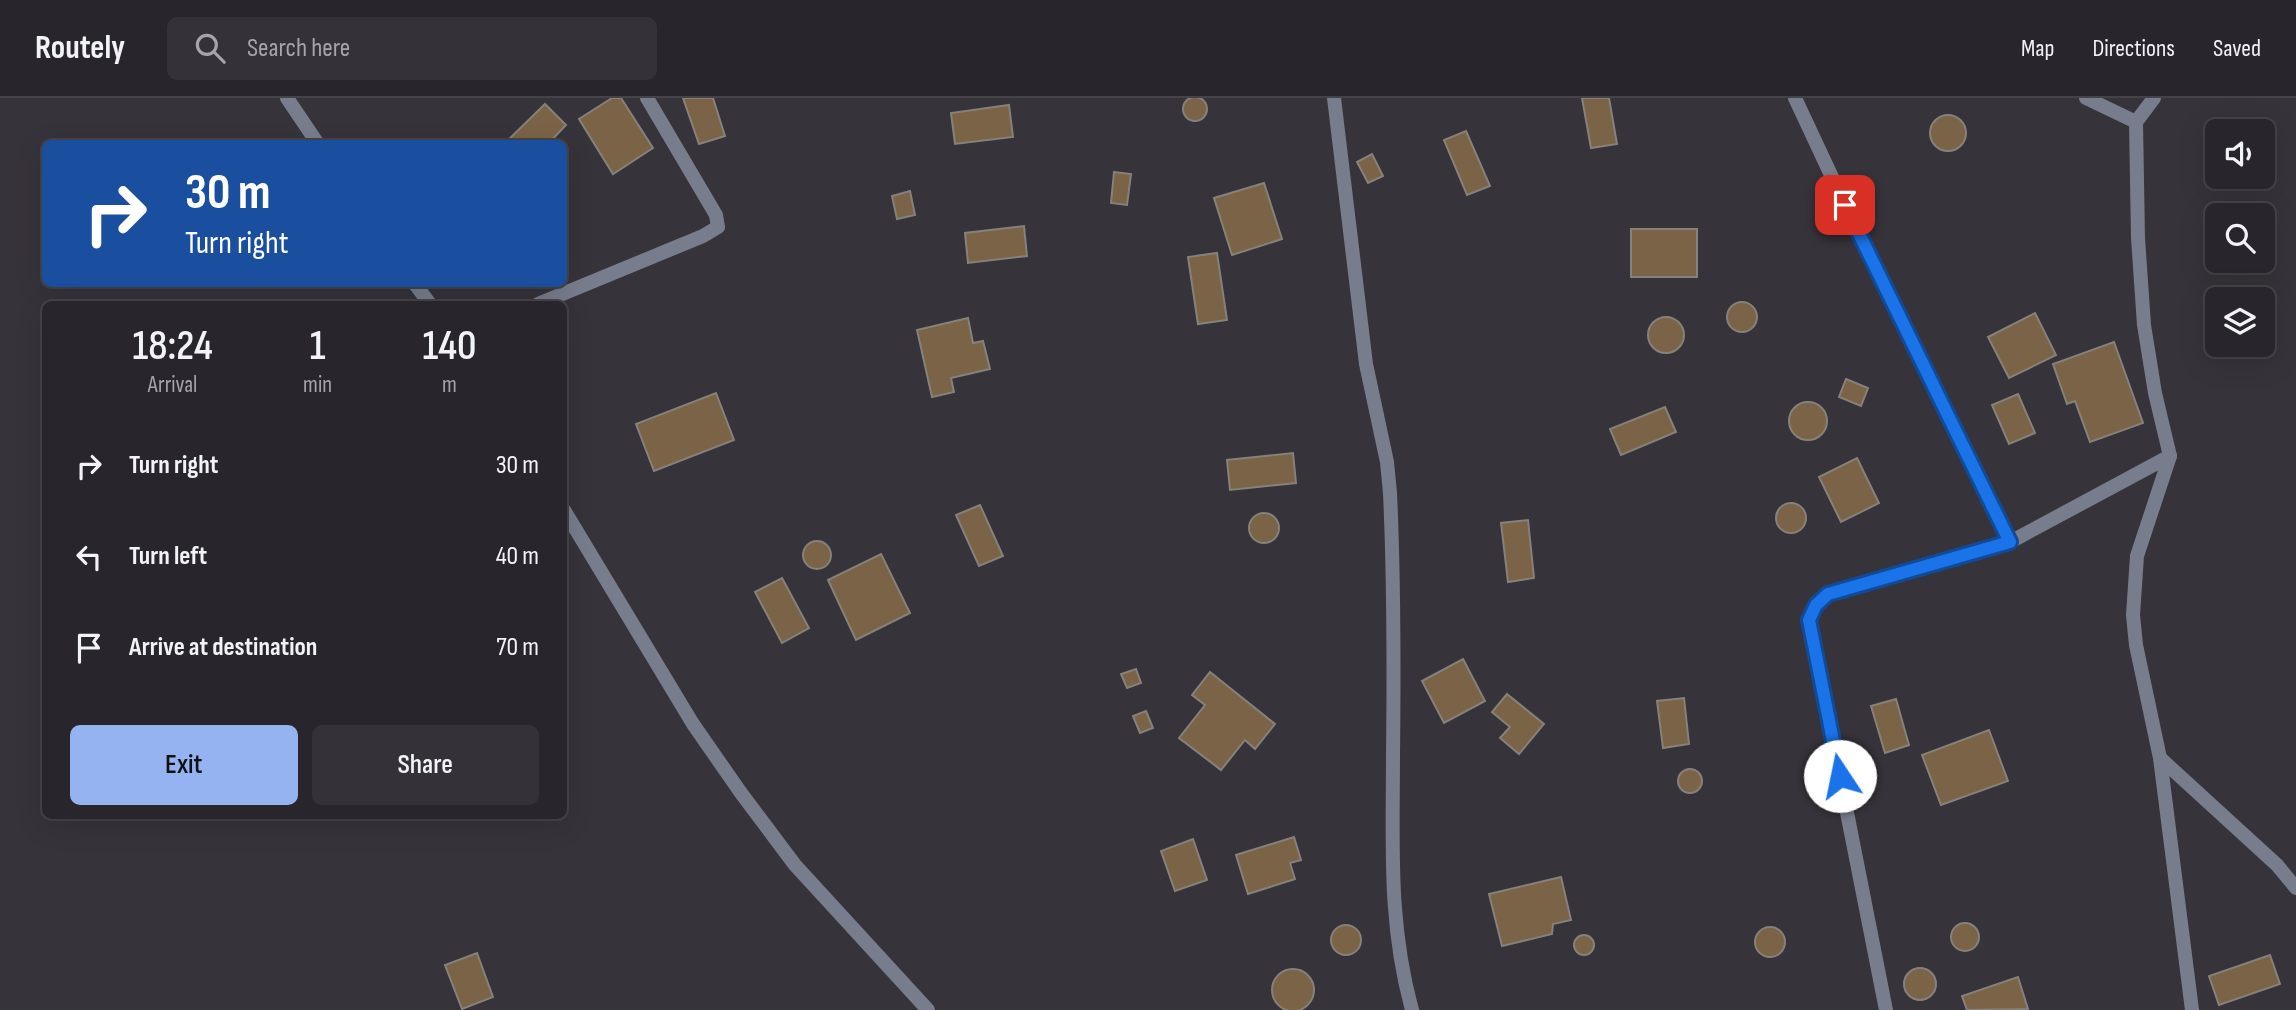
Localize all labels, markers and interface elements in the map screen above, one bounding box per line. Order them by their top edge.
search box [167,17,657,80]
text: Routely [35,28,125,68]
icon: search [191,29,229,67]
text: Search here [247,33,350,64]
text: Map [2021,34,2054,63]
text: Directions [2092,34,2175,63]
text: Saved [2213,34,2261,63]
map controls [2205,119,2275,357]
button: sound [2205,119,2275,189]
text: 30 m [185,164,270,223]
icon: right [70,168,161,259]
pin [1815,175,1875,235]
icon: arrive [1826,186,1864,224]
button: search [2205,203,2275,273]
text: Turn right [185,224,289,263]
button: layers [2205,287,2275,357]
text: 18:24 [132,321,213,372]
text: 1 [310,321,325,372]
text: 140 [422,321,477,372]
text: Arrival [148,371,197,399]
text: min [303,371,332,399]
text: m [442,371,457,399]
icon: right [70,447,108,485]
text: Turn right [129,450,218,481]
text: 30 m [496,450,539,481]
icon: left [70,538,108,576]
text: Turn left [129,541,207,572]
text: 40 m [496,541,539,572]
icon: arrive [70,629,108,667]
text: Arrive at destination [129,632,317,663]
text: 70 m [496,632,539,663]
button: Exit [70,725,298,805]
button: Share [312,725,539,805]
position arrow [1803,739,1877,813]

